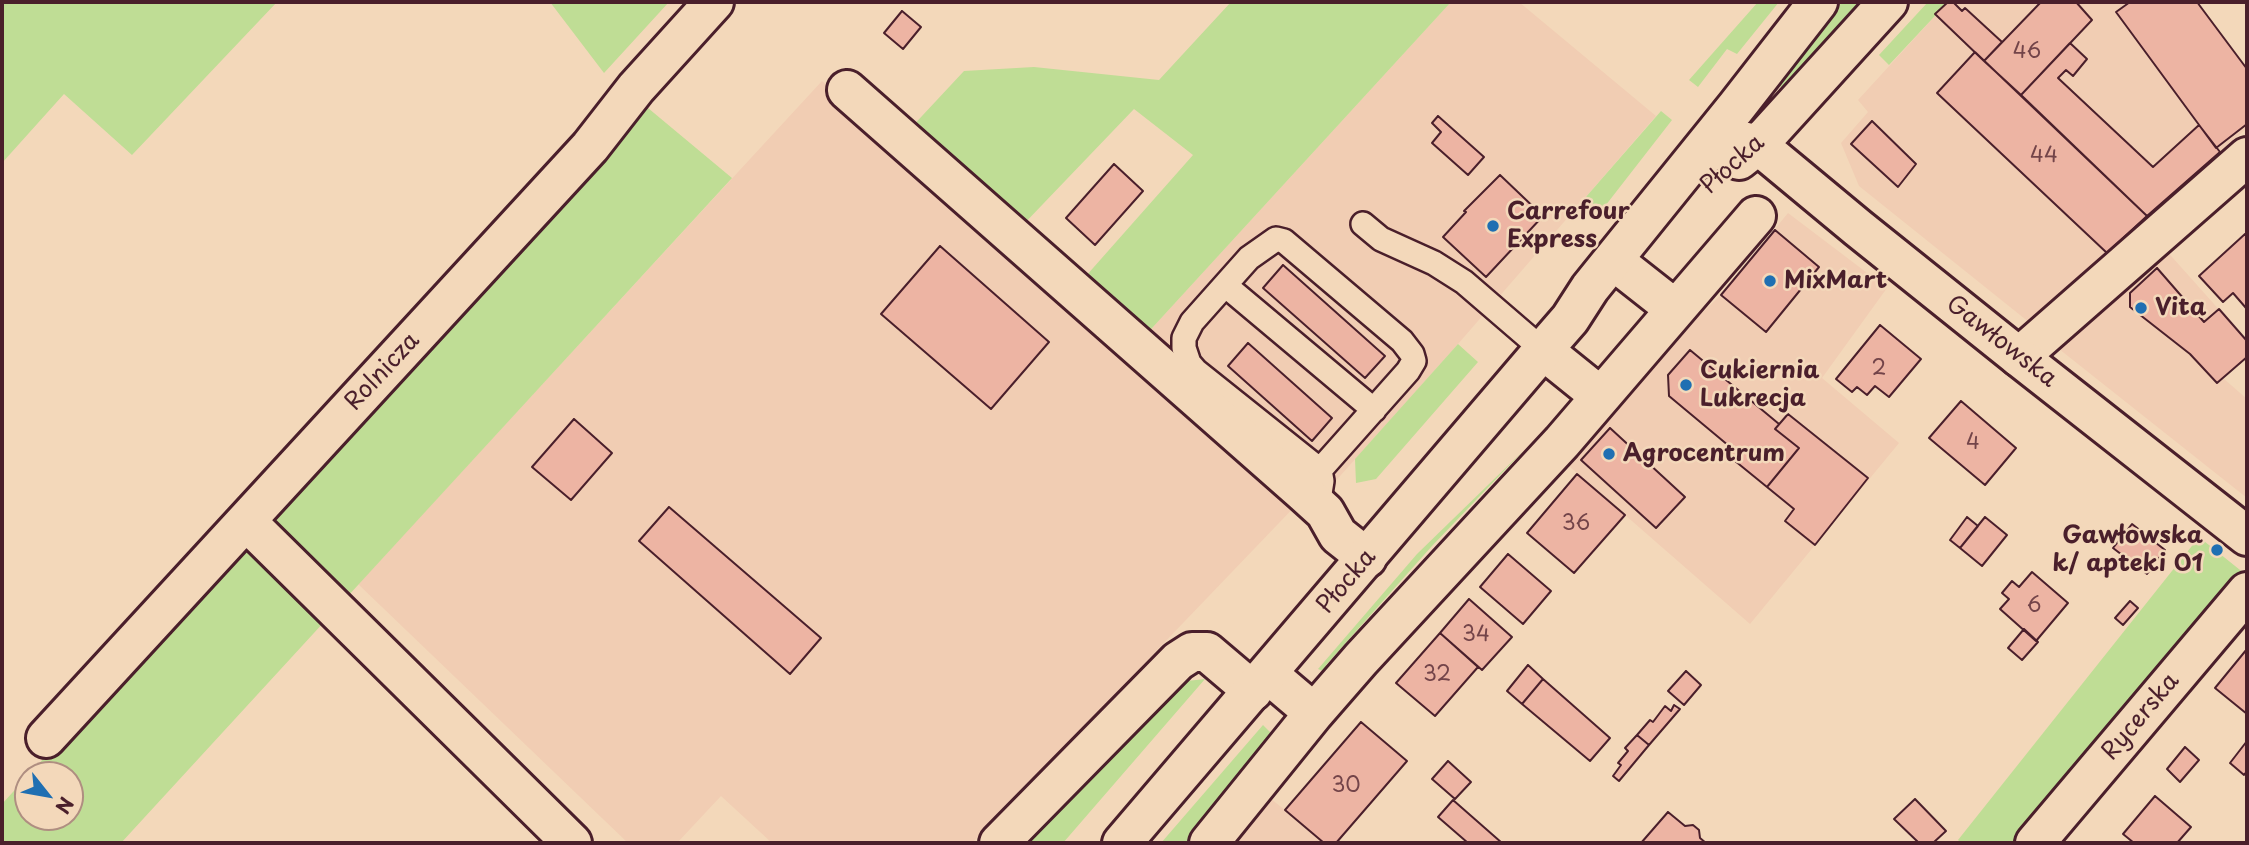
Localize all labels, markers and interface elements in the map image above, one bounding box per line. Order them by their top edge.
house number: 46 [2013,39,2041,65]
street label: Płocka [1695,129,1771,201]
house number: 44 [2030,143,2058,169]
place label: Carrefour Express [1507,198,1630,254]
marker: Carrefour Express [1485,218,1501,234]
place label: MixMart [1784,267,1887,295]
marker: MixMart [1762,273,1778,289]
street label: Gawłowska [1940,290,2062,394]
place label: Vita [2155,294,2206,322]
marker: Vita [2133,300,2149,316]
street label: Rolnicza [340,327,426,417]
house number: 2 [1872,356,1886,382]
place label: Cukiernia Lukrecja [1700,357,1820,413]
marker: Cukiernia Lukrecja [1678,377,1694,393]
house number: 4 [1966,430,1980,456]
place label: Agrocentrum [1623,440,1785,468]
marker: Agrocentrum [1601,446,1617,462]
house number: 36 [1562,511,1590,537]
place label: Gawłowska k/ apteki 01 [2053,522,2203,578]
marker: Gawłowska k/ apteki 01 [2209,542,2225,558]
street label: Płocka [1312,544,1382,620]
house number: 6 [2027,593,2041,619]
house number: 34 [1462,622,1490,648]
house number: 32 [1423,662,1451,688]
street label: Rycerska [2096,667,2186,767]
north arrow [14,761,84,831]
house number: 30 [1331,773,1361,799]
text: N [49,792,81,819]

